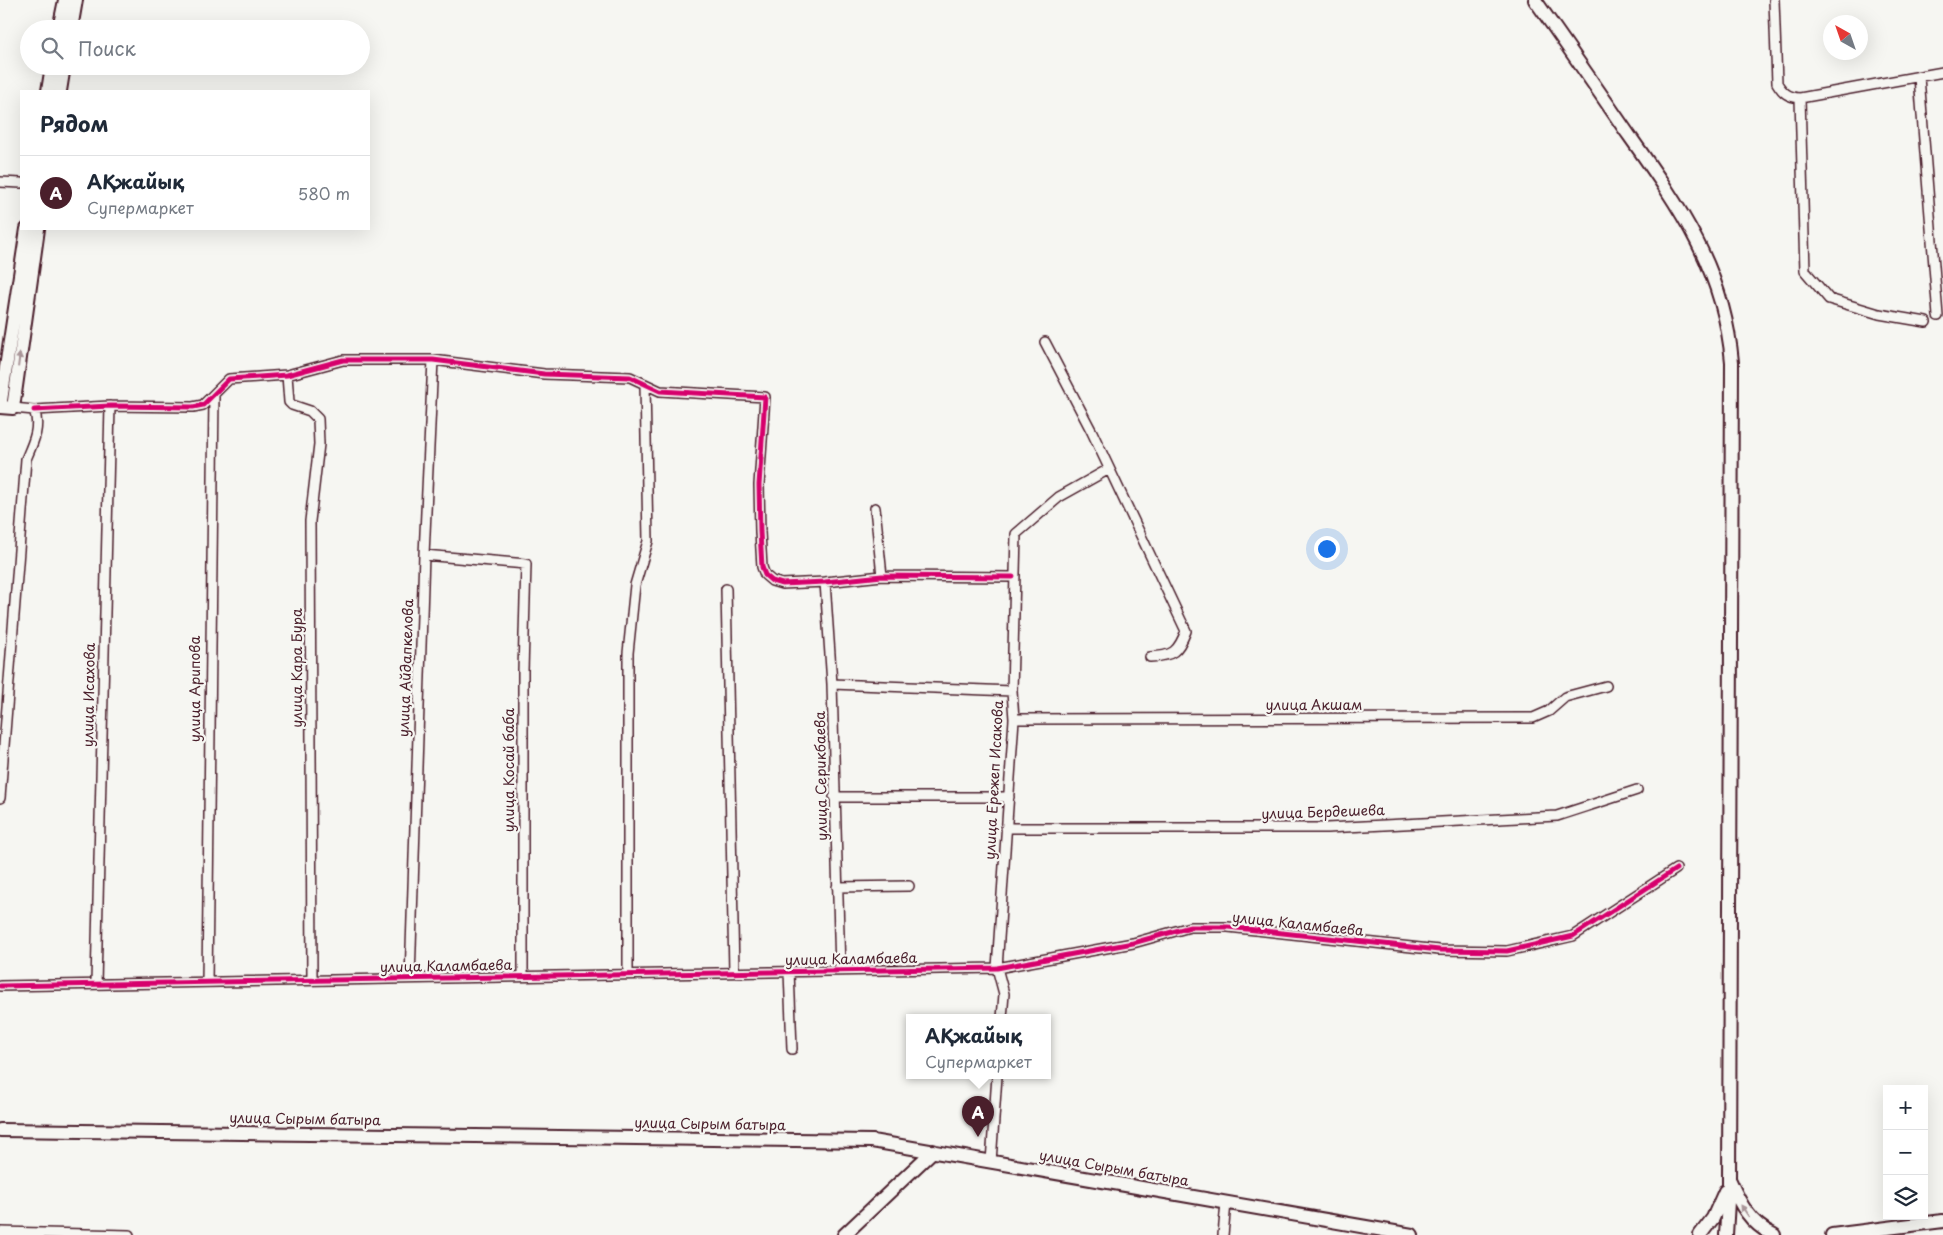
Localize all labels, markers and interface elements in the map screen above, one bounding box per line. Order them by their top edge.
north arrow [1823,15,1868,60]
search box [20,20,370,75]
icon: search [38,34,66,62]
text: Поиск [78,34,136,62]
text: Рядом [40,107,108,139]
text: АҚжайық [87,167,184,195]
text: A [50,181,62,205]
text: 580 m [298,181,350,205]
text: Супермаркет [87,195,194,219]
one-way arrow [15,351,23,367]
your location [1314,536,1340,562]
street label: улица Айдапкелова [393,598,418,737]
street label: улица Кара Бура [286,608,307,728]
street label: улица Арипова [184,636,205,742]
street label: улица Исахова [77,642,100,747]
street label: улица Акшам [1266,694,1362,715]
street label: улица Ережеп Исакова [979,699,1008,860]
street label: улица Косай баба [498,708,519,832]
street label: улица Серикбаева [809,711,832,841]
street label: улица Бердешева [1261,799,1385,824]
street label: улица Каламбаева [1231,906,1365,941]
street label: улица Каламбаева [785,947,918,970]
street label: улица Каламбаева [380,954,513,977]
popup [906,1014,1051,1079]
text: АҚжайық [925,1021,1022,1049]
text: Супермаркет [925,1049,1032,1073]
map controls [1883,1085,1928,1220]
button: + [1883,1085,1928,1130]
pin: A [962,1096,994,1137]
street label: улица Сырым батыра [229,1107,381,1130]
street label: улица Сырым батыра [634,1112,786,1135]
button: − [1883,1130,1928,1175]
street label: улица Сырым батыра [1038,1144,1191,1191]
button: layers [1883,1175,1928,1220]
one-way arrow [1741,1204,1750,1218]

